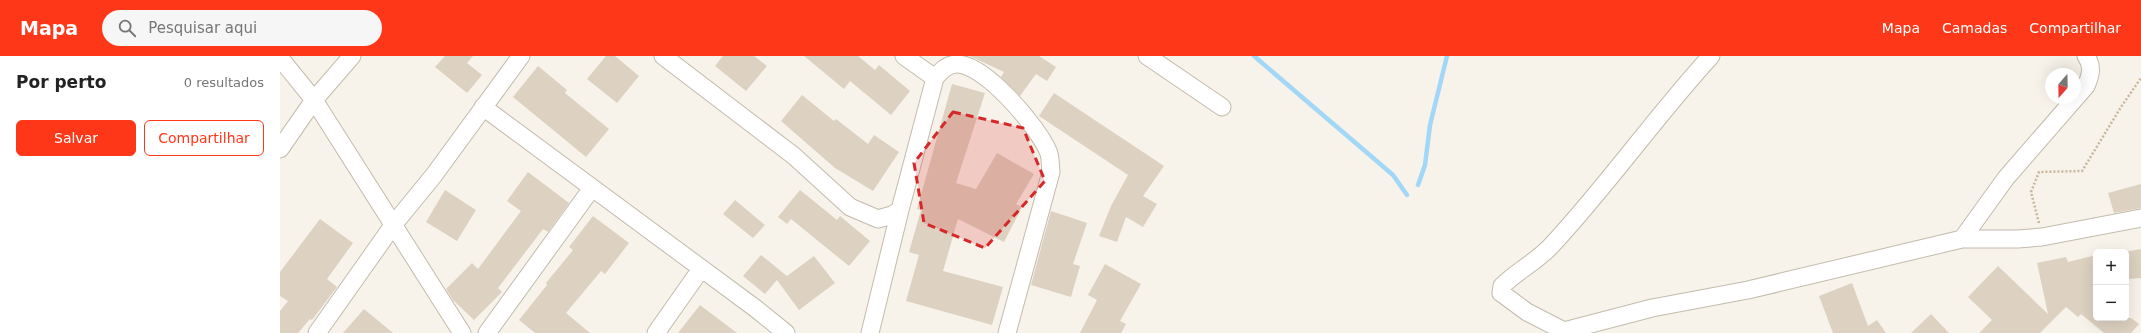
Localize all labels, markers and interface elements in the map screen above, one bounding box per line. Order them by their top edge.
search box [102,10,382,46]
text: Mapa [20,17,78,39]
icon: search [116,17,138,39]
text: Pesquisar aqui [148,19,257,37]
text: Mapa [1882,20,1920,36]
text: Camadas [1942,20,2007,36]
text: Compartilhar [2029,20,2121,36]
north arrow [2045,68,2081,104]
text: Por perto [16,72,106,92]
text: 0 resultados [184,75,264,90]
button: Salvar [16,120,136,156]
button: Compartilhar [144,120,264,156]
map controls [2093,249,2129,321]
button: + [2093,249,2129,285]
button: − [2093,285,2129,321]

